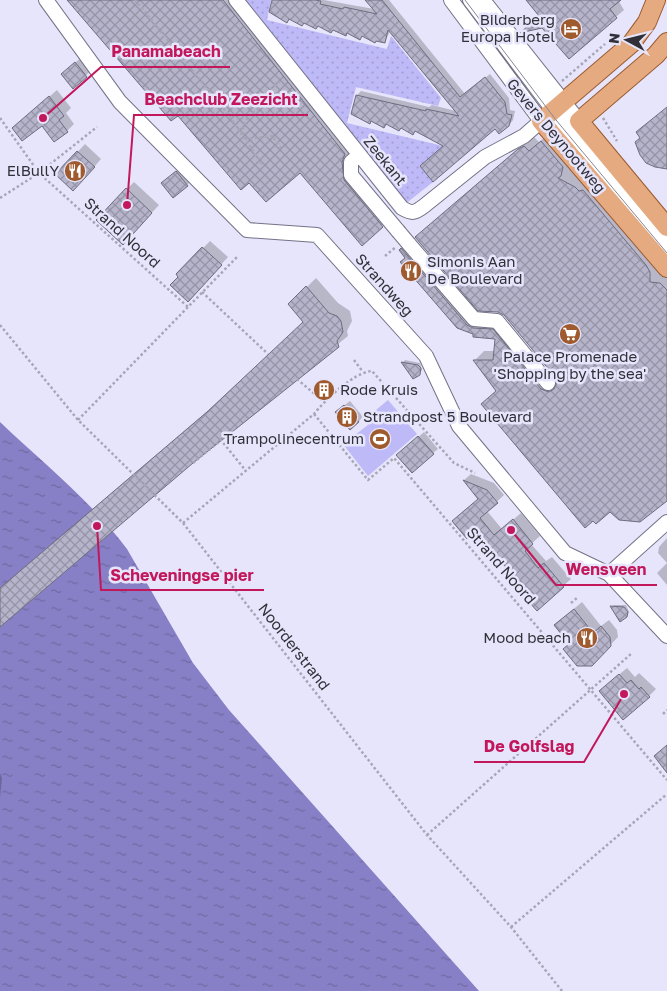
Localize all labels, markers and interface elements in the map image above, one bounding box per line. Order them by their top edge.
place label: Bilderberg Europa Hotel [461,10,555,45]
north arrow [602,15,652,65]
hotel icon: Bilderberg Europa Hotel [559,17,583,41]
text: N [605,32,623,45]
callout: Panamabeach [101,36,230,67]
text: Panamabeach [111,41,221,61]
street label: Gevers Deynootweg [504,74,610,196]
callout: Beachclub Zeezicht [134,84,308,115]
text: Beachclub Zeezicht [144,89,298,109]
street label: Zeekant [361,132,411,189]
restaurant icon: ElBullY [63,159,87,183]
place label: ElBullY [7,161,59,179]
street label: Strand Noord [81,193,164,271]
street label: Strandweg [352,249,417,319]
place label: Simonis Aan De Boulevard [427,252,522,287]
restaurant icon: Simonis Aan De Boulevard [399,259,423,283]
supermarket icon: Palace Promenade 'Shopping by the sea' [558,322,582,346]
place label: Palace Promenade 'Shopping by the sea' [494,347,646,382]
building icon: Rode Kruis [312,378,336,402]
place label: Rode Kruis [340,380,418,398]
building icon: Strandpost 5 Boulevard [335,405,359,429]
place label: Strandpost 5 Boulevard [363,407,532,425]
sports icon: Trampolinecentrum [368,427,392,451]
place label: Trampolinecentrum [223,429,364,447]
street label: Strand Noord [463,523,540,607]
callout: Wensveen [556,554,657,585]
callout: Scheveningse pier [101,559,264,590]
text: Wensveen [566,559,646,579]
text: Scheveningse pier [110,565,254,585]
street label: Noorderstrand [255,599,334,693]
restaurant icon: Mood beach [575,626,599,650]
place label: Mood beach [483,628,571,646]
callout: De Golfslag [474,731,584,762]
text: De Golfslag [484,736,574,756]

